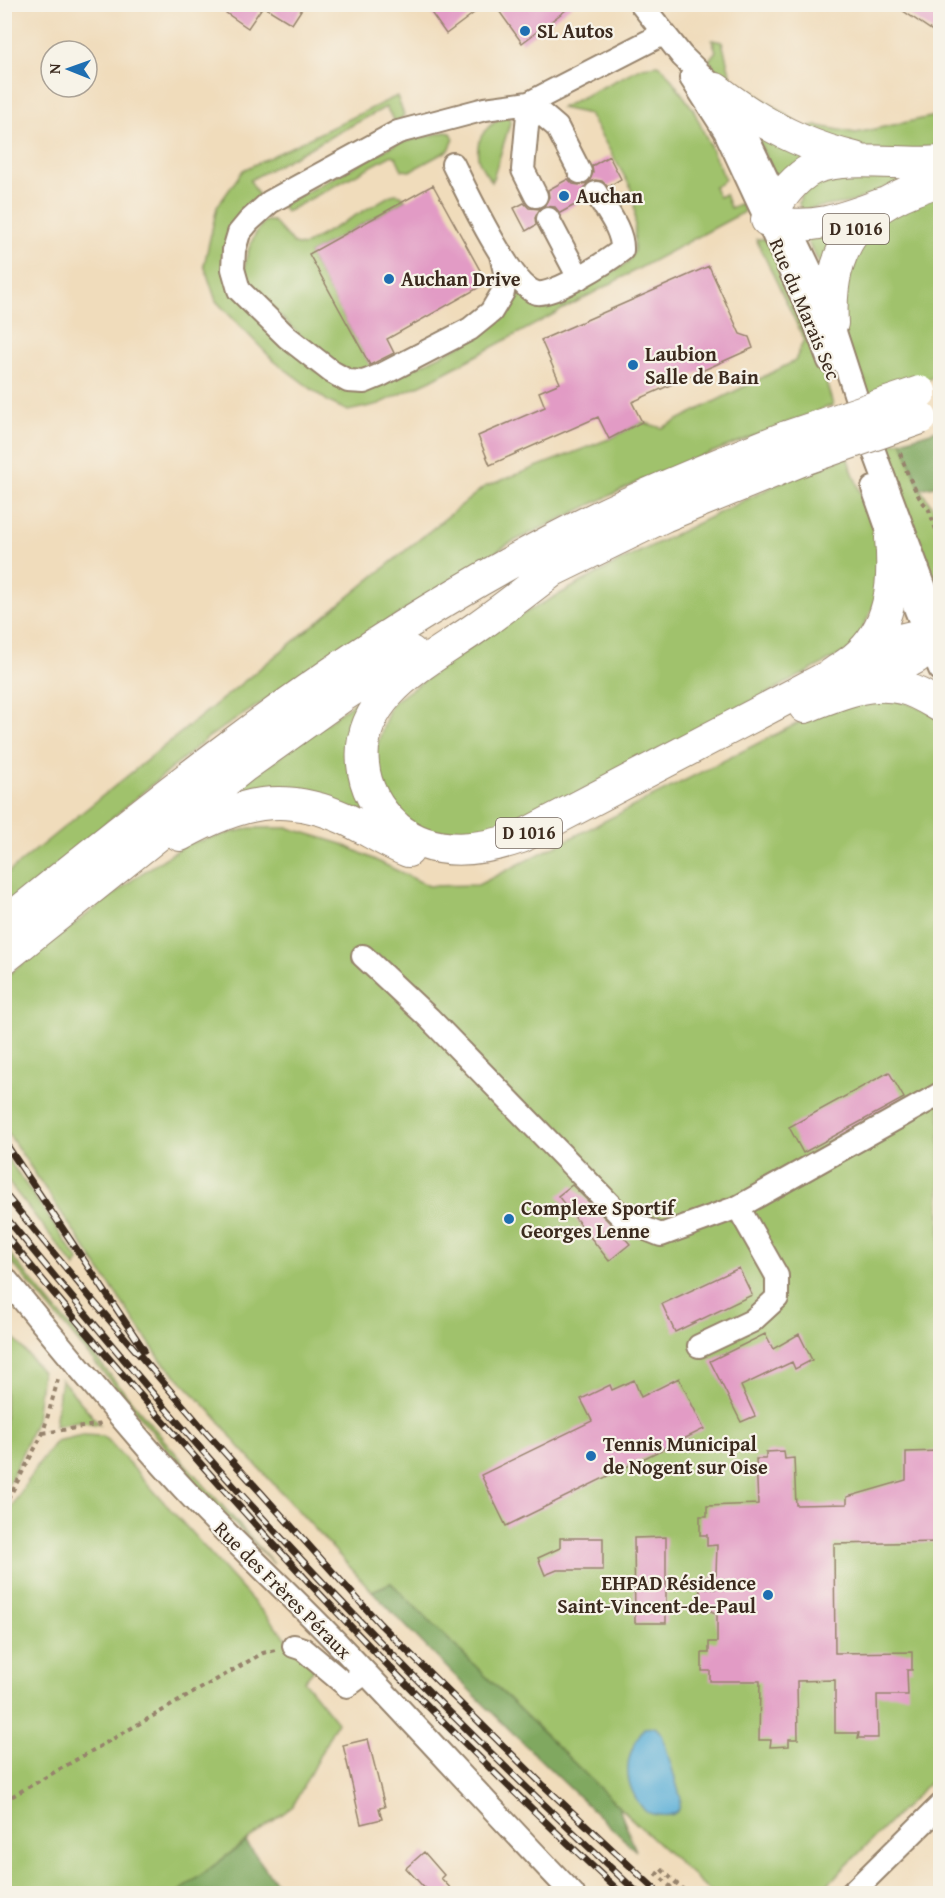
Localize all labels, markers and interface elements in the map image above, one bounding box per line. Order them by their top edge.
place label: SL Autos [537,16,613,45]
marker: SL Autos [518,24,532,38]
north arrow [39,39,99,99]
text: N [42,63,66,74]
place label: Auchan [576,181,643,210]
marker: Auchan [557,189,571,203]
road number: D 1016 [823,214,889,244]
street label: Rue du Marais Sec [763,233,848,384]
place label: Auchan Drive [401,264,521,293]
marker: Auchan Drive [382,272,396,286]
place label: Laubion Salle de Bain [645,339,759,391]
marker: Laubion Salle de Bain [626,358,640,372]
road number: D 1016 [496,818,562,848]
place label: Complexe Sportif Georges Lenne [521,1193,676,1245]
marker: Complexe Sportif Georges Lenne [502,1212,516,1226]
place label: Tennis Municipal de Nogent sur Oise [603,1429,768,1481]
marker: Tennis Municipal de Nogent sur Oise [584,1449,598,1463]
street label: Rue des Frères Péraux [208,1514,359,1666]
place label: EHPAD Résidence Saint-Vincent-de-Paul [557,1568,756,1620]
marker: EHPAD Résidence Saint-Vincent-de-Paul [761,1588,775,1602]

